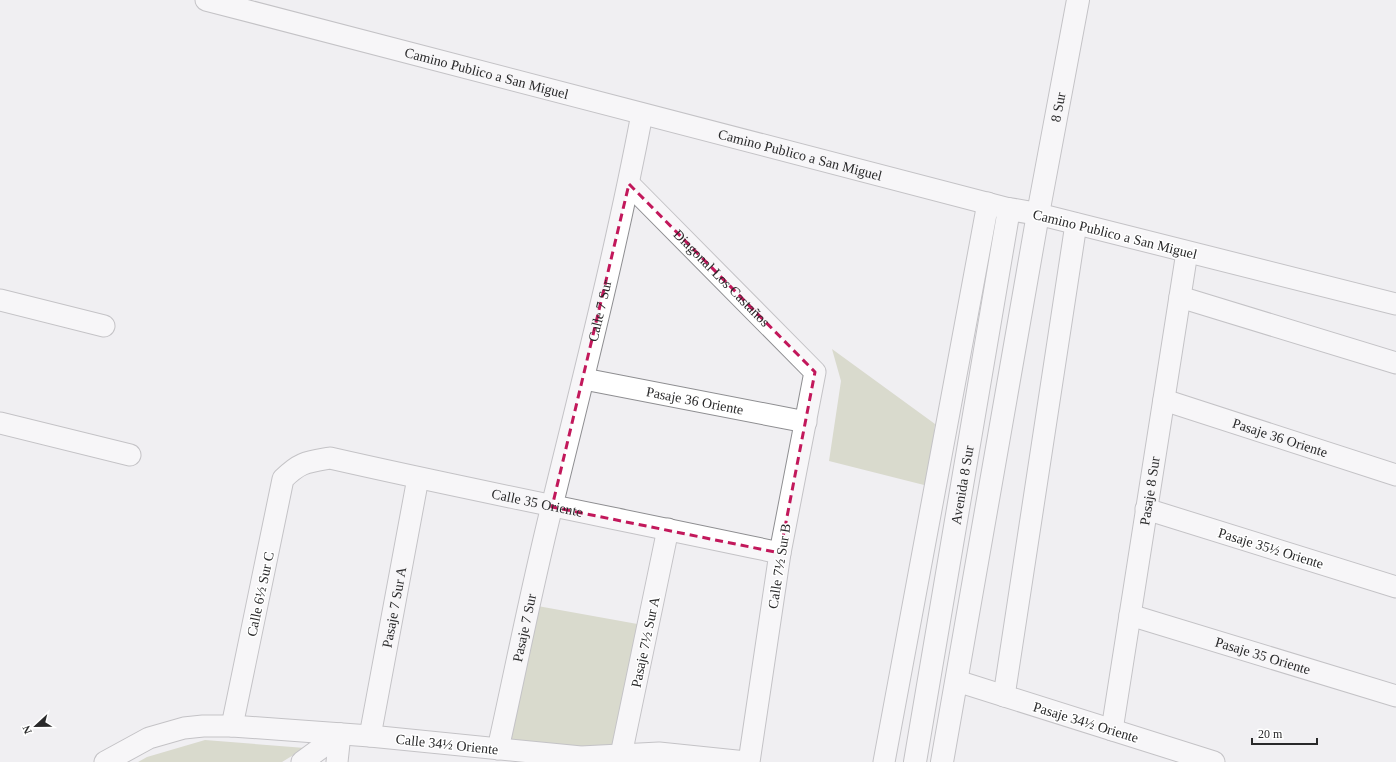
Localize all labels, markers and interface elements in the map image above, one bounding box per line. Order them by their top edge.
street label: Camino Publico a San Miguel [403,45,570,102]
street label: 8 Sur [1048,91,1069,123]
street label: Camino Publico a San Miguel [716,127,884,184]
street label: Camino Publico a San Miguel [1031,207,1199,262]
street label: Diagonal Los Castaños [670,227,773,330]
street label: Calle 7 Sur [585,278,615,343]
street label: Pasaje 36 Oriente [645,384,745,418]
street label: Pasaje 36 Oriente [1231,416,1329,460]
street label: Avenida 8 Sur [948,444,977,526]
street label: Pasaje 8 Sur [1137,455,1163,526]
street label: Calle 35 Oriente [490,486,584,520]
street label: Calle 7½ Sur B [765,522,794,610]
street label: Pasaje 35½ Oriente [1216,525,1325,572]
street label: Calle 6½ Sur C [244,550,277,638]
street label: Pasaje 7 Sur A [380,565,409,649]
street label: Pasaje 7 Sur [510,592,539,663]
street label: Pasaje 7½ Sur A [629,594,663,689]
street label: Pasaje 35 Oriente [1213,634,1312,678]
street label: Pasaje 34½ Oriente [1031,699,1140,746]
north arrow [16,706,56,746]
scale bar [1252,720,1317,746]
text: N [20,724,34,736]
text: 20 m [1258,727,1283,741]
street label: Calle 34½ Oriente [395,732,499,757]

